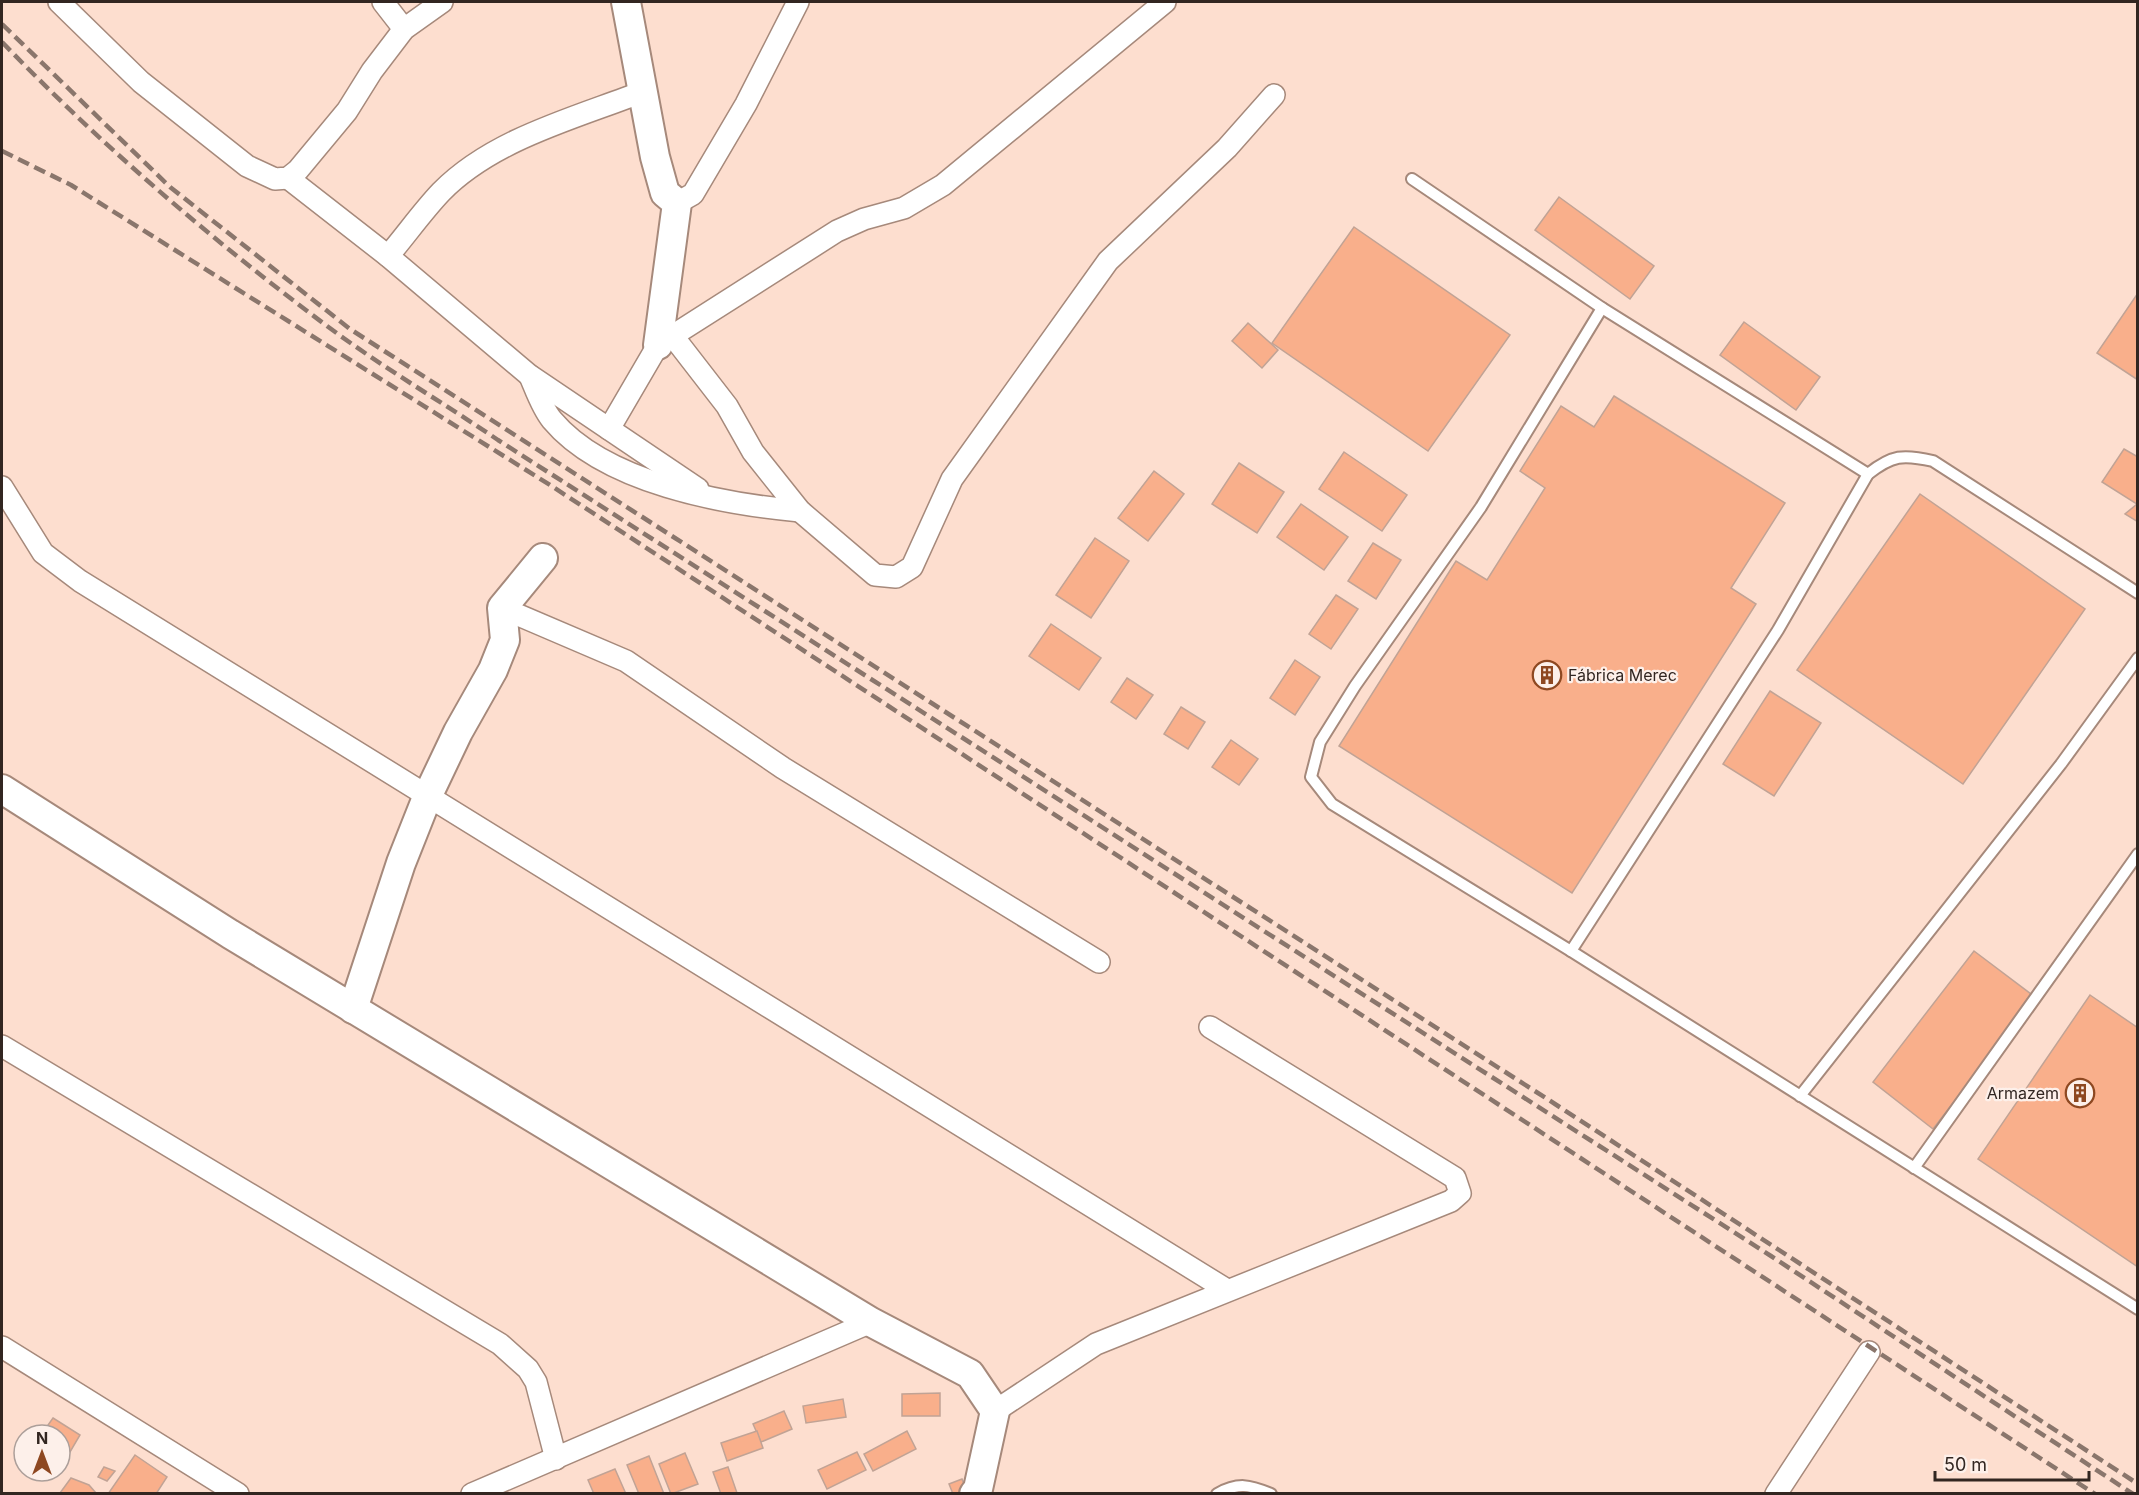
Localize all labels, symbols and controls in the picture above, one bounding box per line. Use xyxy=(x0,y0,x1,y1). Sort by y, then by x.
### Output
building icon: Fábrica Merec xyxy=(1531,659,1563,691)
place label: Fábrica Merec xyxy=(1568,665,1677,685)
building icon: Armazem xyxy=(2064,1077,2096,1109)
place label: Armazem xyxy=(1987,1083,2059,1103)
north arrow xyxy=(12,1423,72,1483)
text: N xyxy=(36,1428,48,1448)
scale bar xyxy=(1935,1444,2090,1482)
text: 50 m xyxy=(1944,1454,1987,1475)

